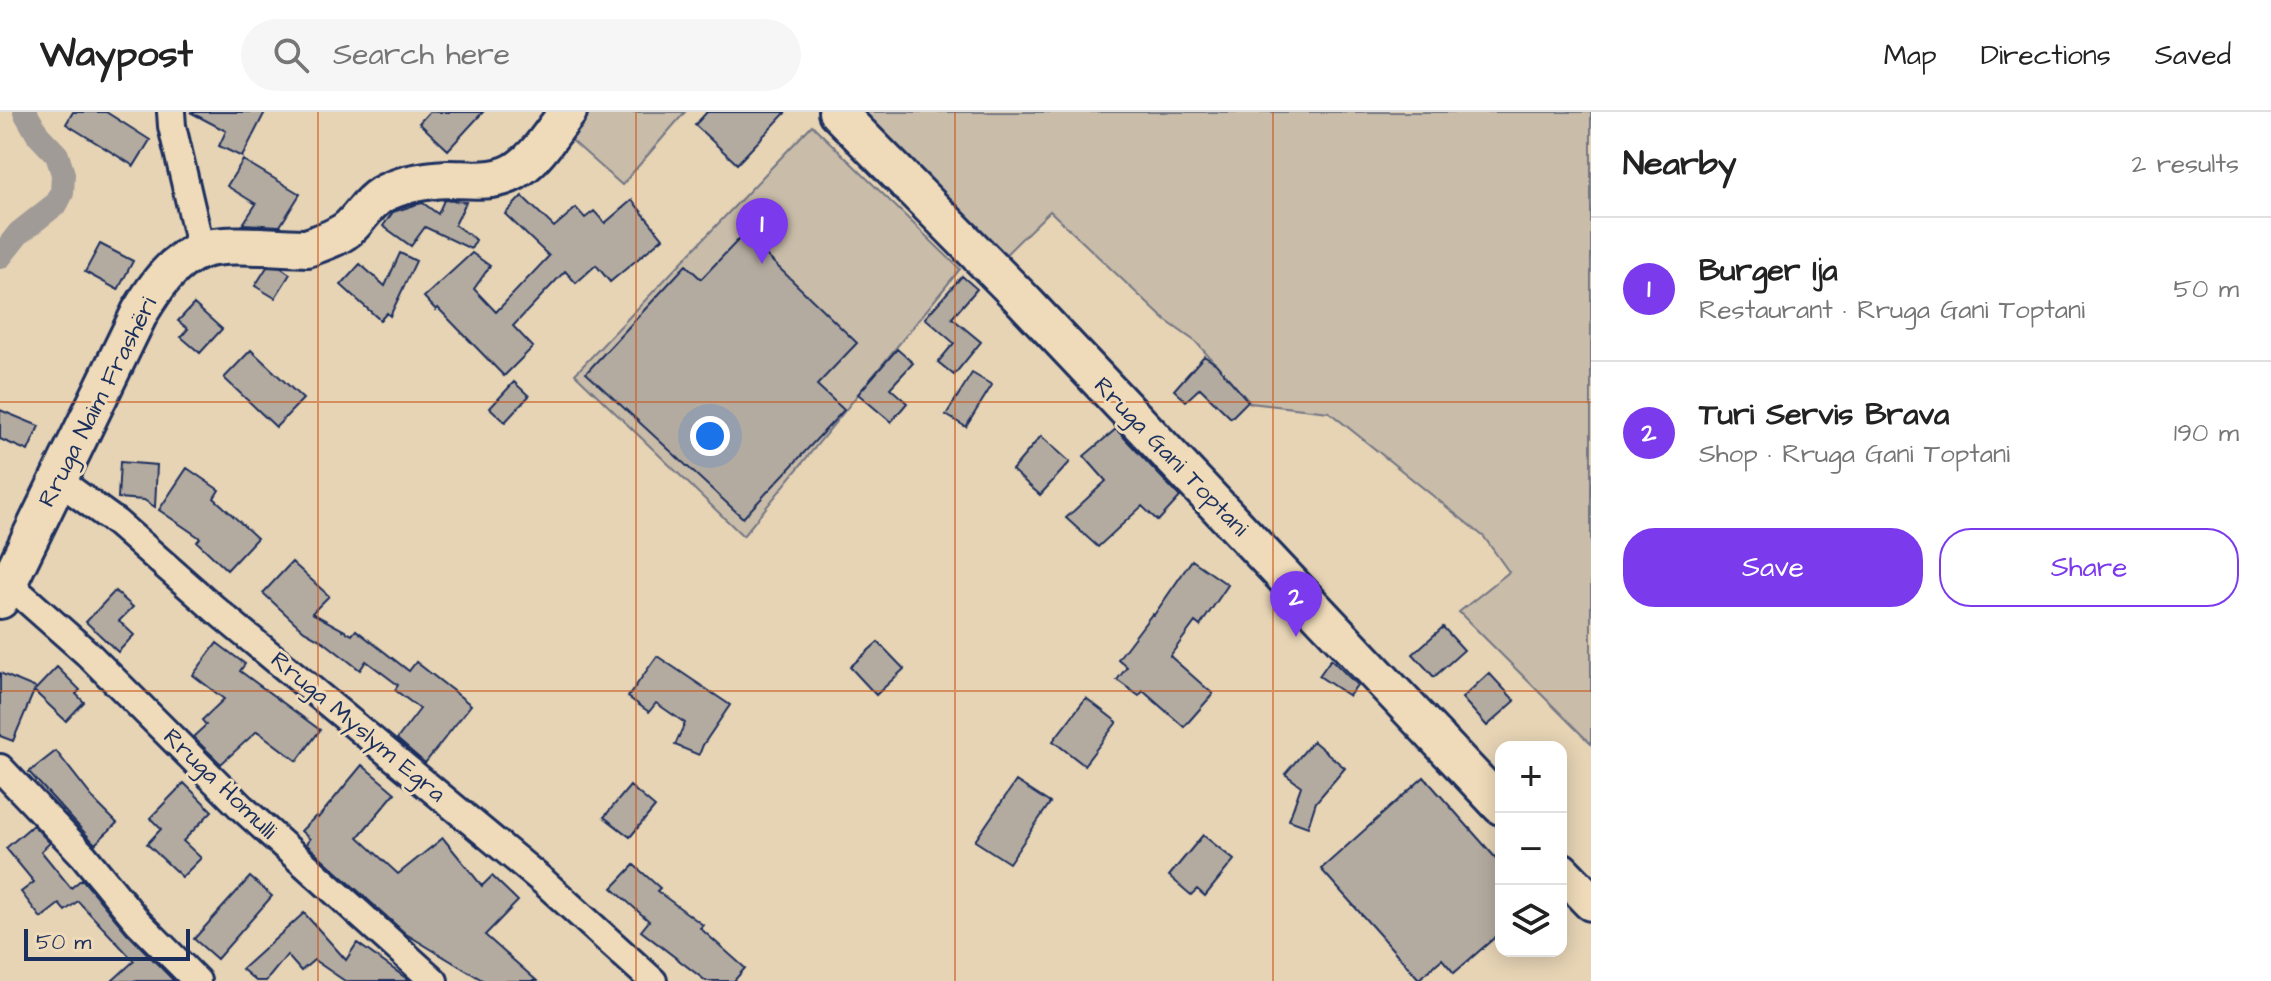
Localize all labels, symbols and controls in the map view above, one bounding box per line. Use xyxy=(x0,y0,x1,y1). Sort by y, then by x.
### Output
search box xyxy=(241,19,801,91)
text: Waypost xyxy=(40,29,193,81)
icon: search xyxy=(269,33,313,77)
text: Search here xyxy=(333,34,510,76)
text: Map xyxy=(1884,36,1937,75)
text: Directions xyxy=(1981,36,2111,75)
text: Saved xyxy=(2155,36,2231,75)
text: Nearby xyxy=(1623,140,1737,188)
text: 2 results xyxy=(2131,146,2239,182)
pin: 1 xyxy=(736,198,788,264)
text: Burger Ija xyxy=(1699,250,1838,292)
text: 1 xyxy=(1647,271,1651,307)
text: 50 m xyxy=(2174,271,2239,307)
street label: Rruga Naim Frashëri xyxy=(30,291,167,513)
text: Restaurant · Rruga Gani Toptani xyxy=(1699,292,2085,328)
street label: Rruga Gani Toptani xyxy=(1085,370,1256,545)
text: Turi Servis Brava xyxy=(1699,394,1949,436)
text: 2 xyxy=(1642,415,1656,451)
text: 190 m xyxy=(2174,415,2239,451)
your location xyxy=(690,416,730,456)
text: Shop · Rruga Gani Toptani xyxy=(1699,436,2010,472)
button: Save xyxy=(1623,528,1923,607)
button: Share xyxy=(1939,528,2239,607)
pin: 2 xyxy=(1270,571,1322,637)
street label: Rruga Myslym Egra xyxy=(263,644,453,811)
street label: Rruga Homulli xyxy=(155,721,285,848)
map controls xyxy=(1495,741,1567,957)
button: + xyxy=(1495,741,1567,813)
button: − xyxy=(1495,813,1567,885)
button: layers xyxy=(1495,885,1567,957)
scale bar xyxy=(24,925,190,961)
text: 50 m xyxy=(36,927,91,958)

